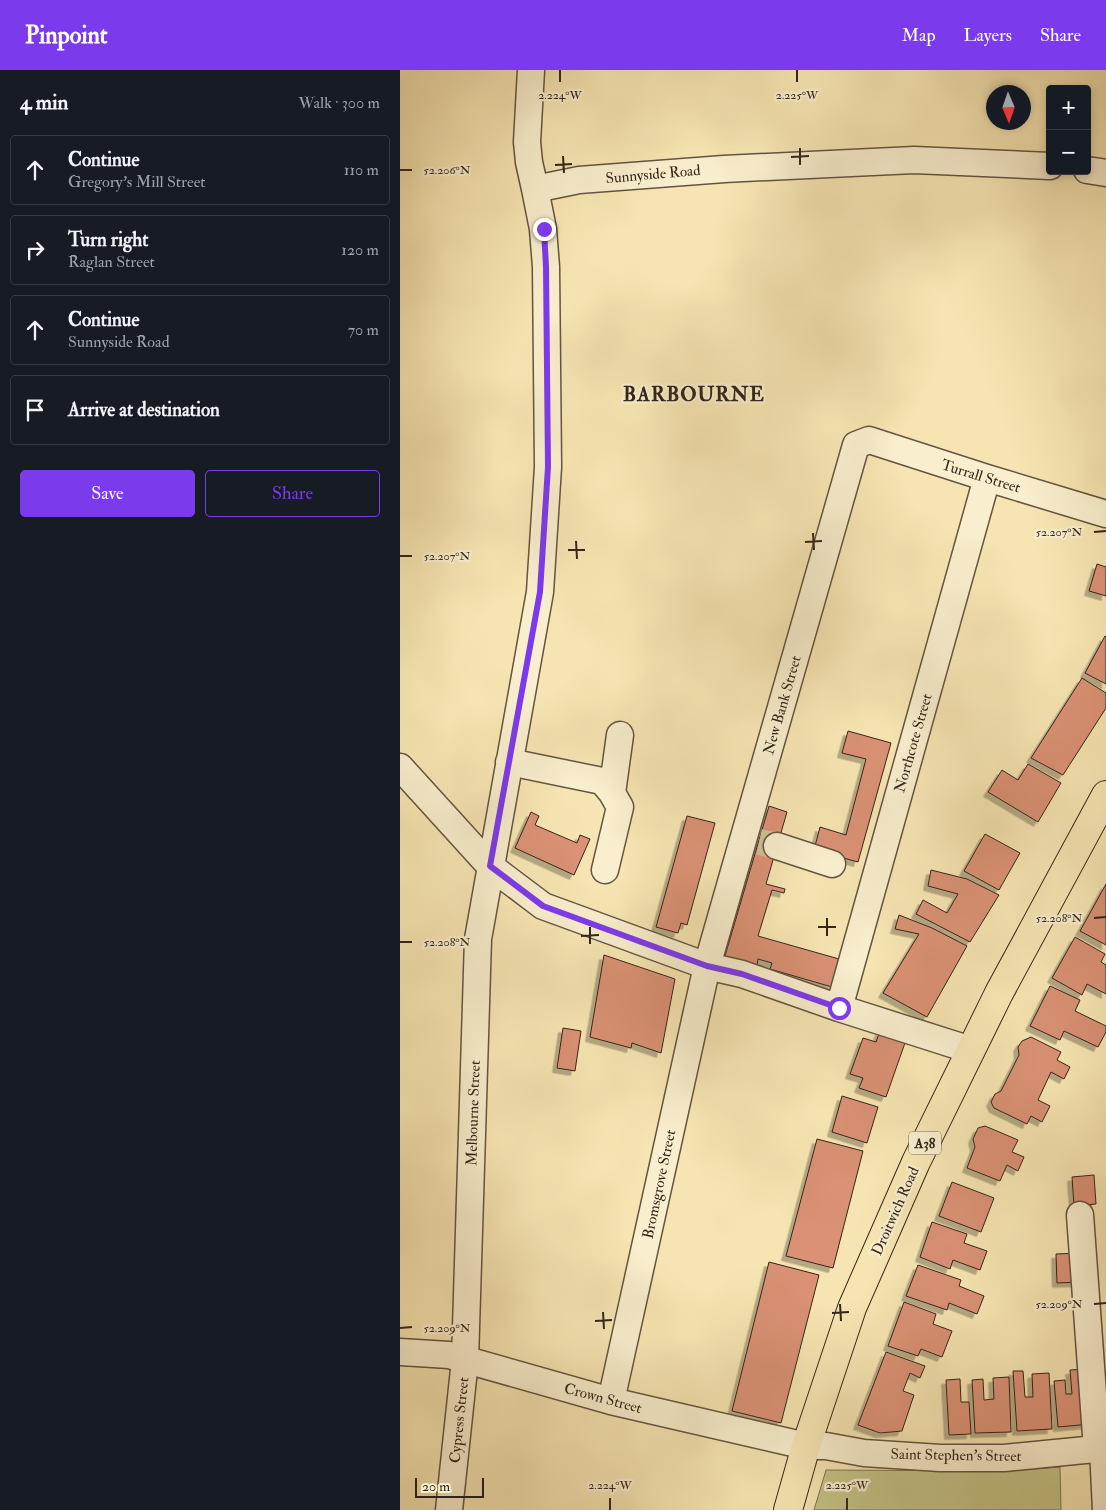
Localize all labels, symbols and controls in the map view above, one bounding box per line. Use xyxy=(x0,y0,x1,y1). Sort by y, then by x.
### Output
text: Pinpoint xyxy=(25,20,108,51)
text: Map xyxy=(902,24,936,47)
text: Layers xyxy=(964,24,1012,47)
text: Share xyxy=(1040,24,1081,47)
north arrow xyxy=(986,85,1031,130)
map controls xyxy=(1046,85,1091,175)
button: + xyxy=(1046,85,1091,130)
text: 2.224°W xyxy=(538,88,583,103)
text: 2.225°W xyxy=(776,88,819,103)
text: 4 min xyxy=(20,89,68,116)
text: Walk · 300 m xyxy=(299,93,380,113)
button: − xyxy=(1046,130,1091,175)
text: Continue xyxy=(68,148,139,172)
icon: ahead xyxy=(21,156,49,184)
text: 110 m xyxy=(344,160,379,180)
street label: Sunnyside Road xyxy=(605,161,702,188)
text: 52.206°N xyxy=(424,163,471,178)
text: Gregory's Mill Street xyxy=(68,172,206,192)
route end xyxy=(533,218,556,241)
text: Turn right xyxy=(68,228,148,252)
icon: right xyxy=(21,236,49,264)
text: 120 m xyxy=(341,240,379,260)
text: Raglan Street xyxy=(68,252,155,272)
text: Continue xyxy=(68,308,139,332)
icon: ahead xyxy=(21,316,49,344)
text: 70 m xyxy=(348,320,379,340)
text: Sunnyside Road xyxy=(68,332,170,352)
district label: BARBOURNE xyxy=(623,382,765,407)
icon: arrive xyxy=(21,396,49,424)
text: Arrive at destination xyxy=(68,398,220,422)
street label: Turrall Street xyxy=(939,455,1023,498)
button: Save xyxy=(20,470,195,517)
button: Share xyxy=(205,470,380,517)
text: 52.207°N xyxy=(1036,525,1082,540)
text: 52.207°N xyxy=(424,549,470,564)
street label: New Bank Street xyxy=(759,653,806,757)
street label: Northcote Street xyxy=(890,691,937,795)
text: 52.208°N xyxy=(1036,911,1082,926)
text: 52.208°N xyxy=(424,935,470,950)
route start xyxy=(828,997,851,1020)
street label: Melbourne Street xyxy=(462,1060,485,1166)
street label: Bromsgrove Street xyxy=(639,1128,680,1240)
road number: A38 xyxy=(909,1132,941,1154)
street label: Droitwich Road xyxy=(867,1163,924,1259)
text: 52.209°N xyxy=(1036,1297,1083,1312)
text: 52.209°N xyxy=(424,1321,471,1336)
street label: Cypress Street xyxy=(446,1376,474,1464)
street label: Crown Street xyxy=(562,1379,644,1418)
street label: Saint Stephen's Street xyxy=(890,1445,1022,1467)
scale bar xyxy=(415,1475,484,1498)
text: 20 m xyxy=(422,1478,450,1495)
text: 2.224°W xyxy=(588,1478,633,1493)
text: 2.225°W xyxy=(826,1478,869,1493)

